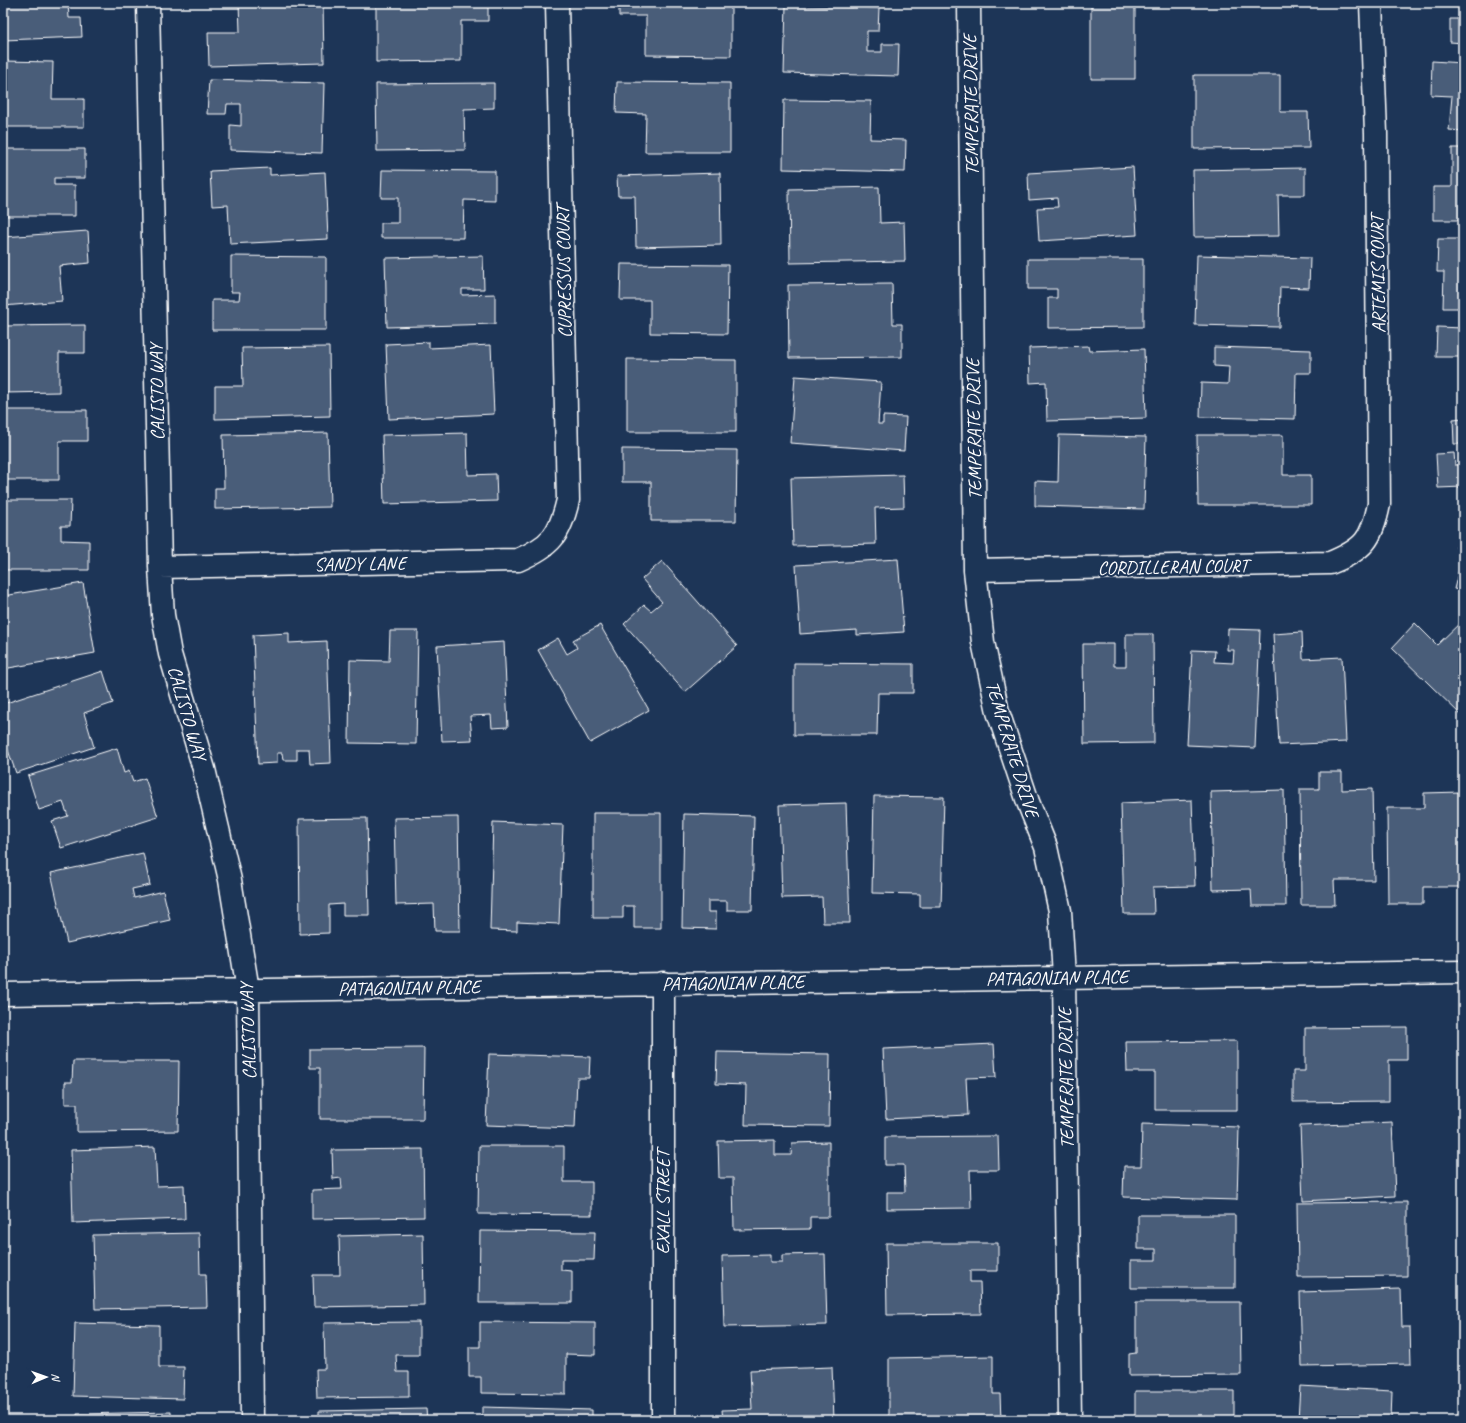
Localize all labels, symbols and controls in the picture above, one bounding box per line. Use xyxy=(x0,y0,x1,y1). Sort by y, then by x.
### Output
street label: TEMPERATE DRIVE xyxy=(958,32,984,176)
street label: CUPRESSUS COURT xyxy=(551,200,577,338)
street label: ARTEMIS COURT xyxy=(1365,210,1391,333)
street label: CALISTO WAY xyxy=(144,341,170,441)
street label: TEMPERATE DRIVE xyxy=(961,356,987,500)
street label: SANDY LANE xyxy=(314,551,409,577)
street label: CORDILLERAN COURT xyxy=(1097,554,1253,580)
street label: CALISTO WAY xyxy=(162,663,213,765)
street label: TEMPERATE DRIVE xyxy=(980,678,1045,823)
street label: PATAGONIAN PLACE xyxy=(986,965,1131,991)
street label: PATAGONIAN PLACE xyxy=(662,970,807,996)
street label: PATAGONIAN PLACE xyxy=(338,975,483,1001)
street label: CALISTO WAY xyxy=(234,980,262,1080)
street label: TEMPERATE DRIVE xyxy=(1053,1005,1079,1149)
street label: EXALL STREET xyxy=(651,1145,675,1254)
north arrow xyxy=(26,1357,66,1397)
text: N xyxy=(49,1373,63,1382)

